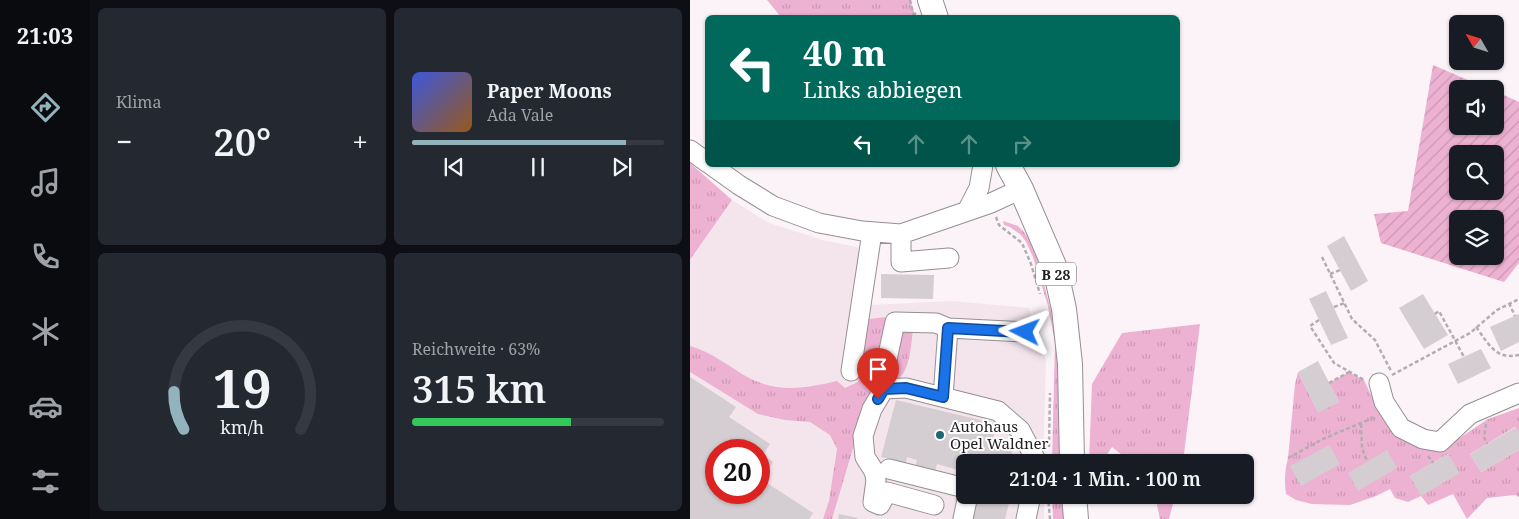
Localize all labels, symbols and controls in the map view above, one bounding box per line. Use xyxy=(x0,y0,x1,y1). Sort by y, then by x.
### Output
north arrow xyxy=(1449,15,1504,70)
map controls xyxy=(1449,15,1504,265)
text: 21:03 xyxy=(17,20,73,50)
text: 40 m xyxy=(803,29,886,76)
icon: left xyxy=(720,35,785,100)
text: Links abbiegen xyxy=(803,74,962,104)
text: Paper Moons xyxy=(487,78,612,104)
button: sound xyxy=(1449,80,1504,135)
icon: directions xyxy=(28,90,63,125)
text: Klima xyxy=(116,91,161,113)
text: Ada Vale xyxy=(487,104,553,126)
text: 20° xyxy=(213,115,271,167)
text: − xyxy=(116,122,132,160)
text: + xyxy=(352,122,368,160)
icon: left xyxy=(849,130,877,158)
icon: ahead xyxy=(902,130,930,158)
icon: ahead xyxy=(955,130,983,158)
icon: right xyxy=(1008,130,1036,158)
button: search xyxy=(1449,145,1504,200)
icon: previous xyxy=(440,153,468,181)
icon: pause xyxy=(524,153,552,181)
icon: next xyxy=(608,153,636,181)
icon: music xyxy=(28,165,63,200)
button: layers xyxy=(1449,210,1504,265)
icon: phone xyxy=(28,239,63,274)
road number: B 28 xyxy=(1036,262,1076,286)
position arrow xyxy=(998,305,1050,357)
icon: climate xyxy=(28,314,63,349)
text: Reichweite · 63% xyxy=(412,338,540,360)
pin xyxy=(857,348,899,399)
text: 19 xyxy=(213,352,271,423)
icon: arrive xyxy=(864,355,892,383)
text: 315 km xyxy=(412,362,546,414)
icon: car xyxy=(28,389,63,424)
text: km/h xyxy=(220,415,264,439)
place label: Autohaus Opel Waldner xyxy=(950,416,1049,453)
marker: Autohaus Opel Waldner xyxy=(934,429,946,441)
speed limit sign: 20 xyxy=(705,439,770,504)
icon: filters xyxy=(28,464,63,499)
text: 21:04 · 1 Min. · 100 m xyxy=(1009,466,1201,492)

